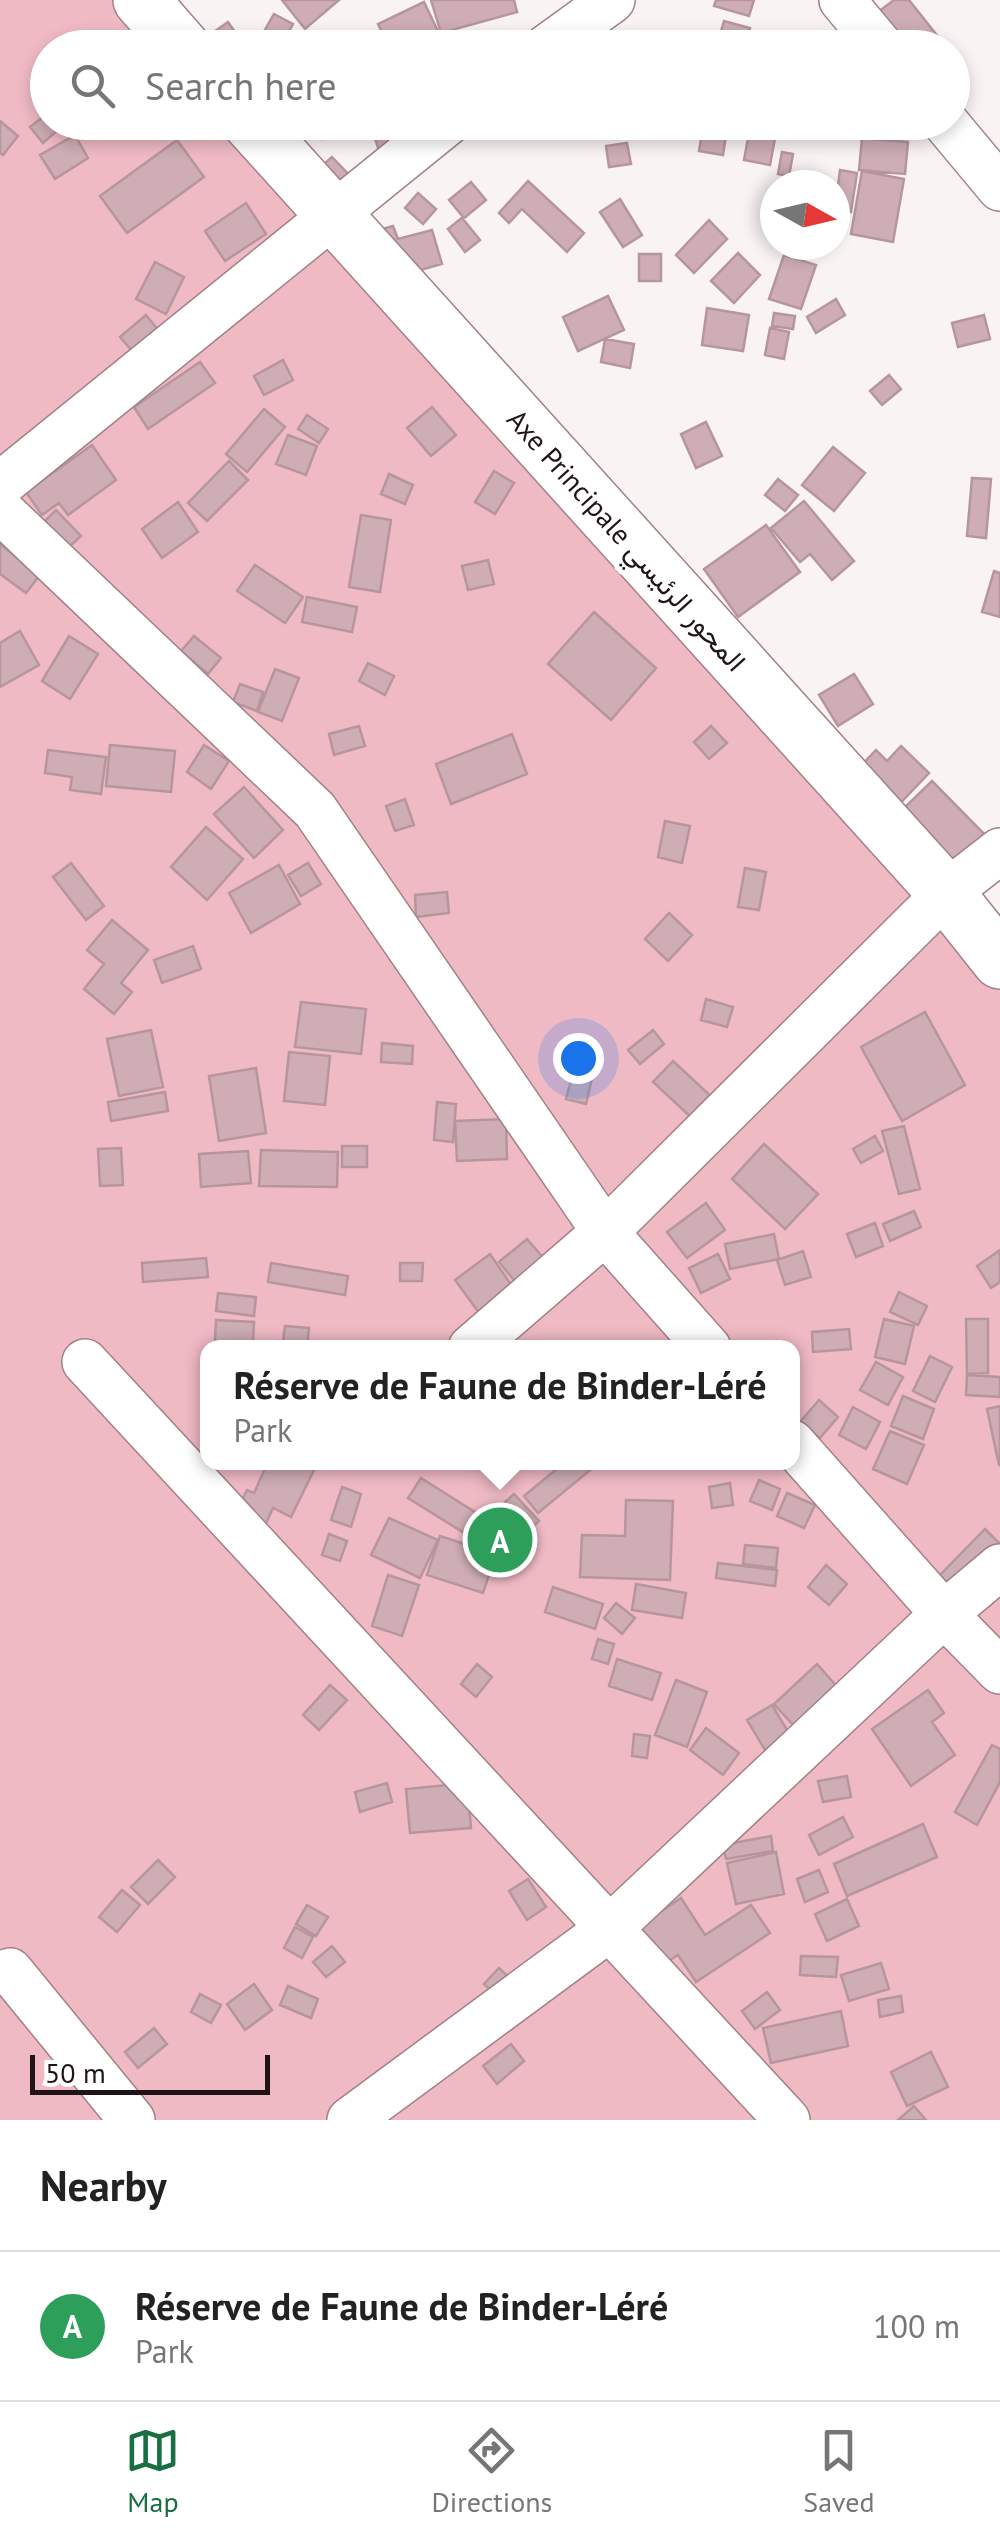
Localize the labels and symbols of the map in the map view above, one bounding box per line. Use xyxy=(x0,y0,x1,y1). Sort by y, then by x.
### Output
north arrow xyxy=(760,170,850,260)
street label: Axe Principale المحور الرئيسي xyxy=(496,401,755,682)
your location xyxy=(553,1033,604,1084)
pin: A xyxy=(468,1502,532,1578)
scale bar xyxy=(30,2050,270,2094)

